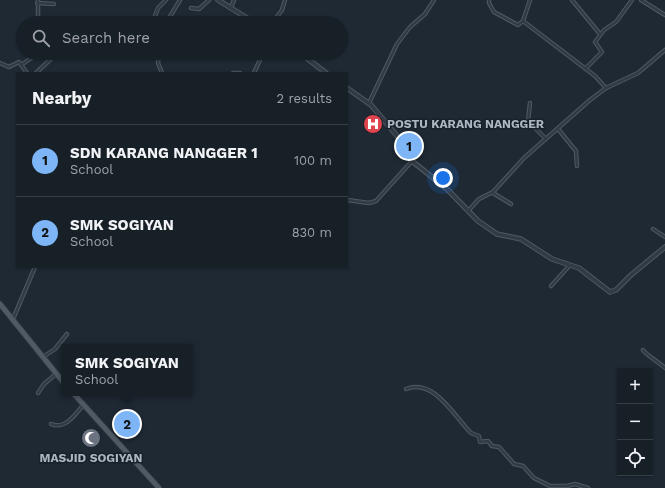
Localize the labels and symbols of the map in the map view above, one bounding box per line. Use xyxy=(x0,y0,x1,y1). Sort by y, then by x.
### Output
hospital icon: POSTU KARANG NANGGER xyxy=(362,113,384,135)
place label: POSTU KARANG NANGGER xyxy=(387,117,545,131)
pin: 1 xyxy=(396,131,422,161)
your location xyxy=(433,168,453,188)
pin: 2 xyxy=(114,409,140,439)
mosque icon: MASJID SOGIYAN xyxy=(80,427,102,449)
place label: MASJID SOGIYAN xyxy=(40,451,142,465)

